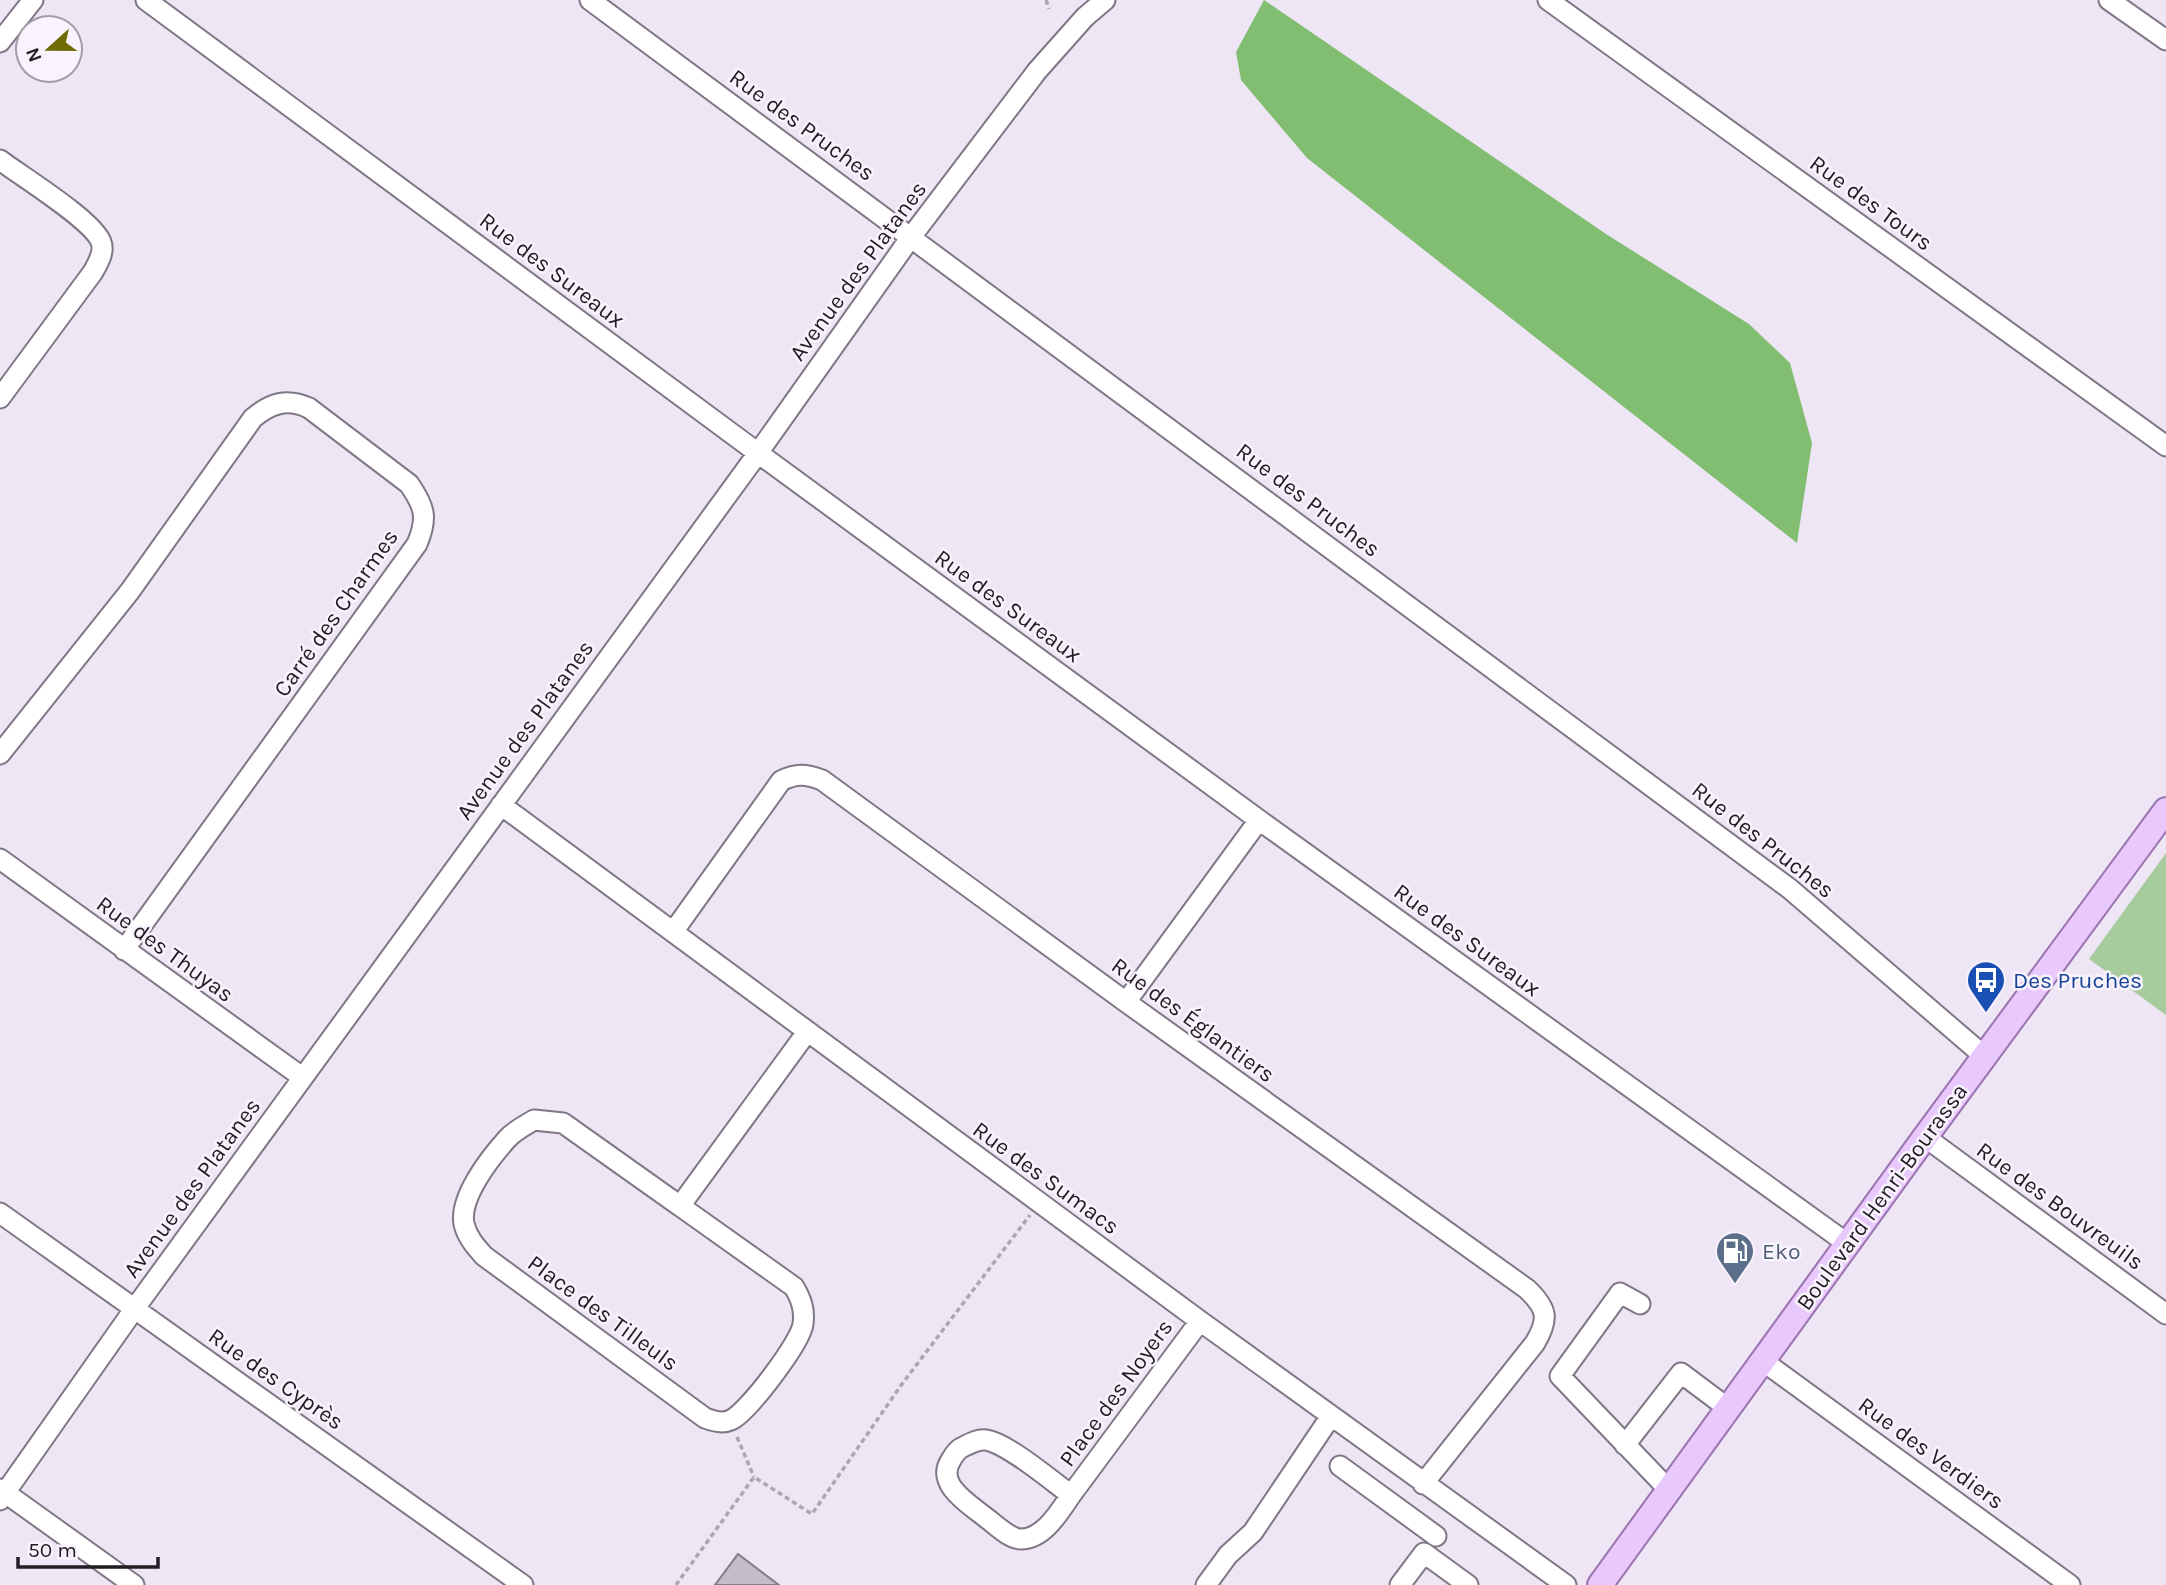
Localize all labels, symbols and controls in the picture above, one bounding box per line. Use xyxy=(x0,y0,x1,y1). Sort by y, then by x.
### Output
north arrow xyxy=(14,14,84,84)
text: N xyxy=(21,44,47,65)
street label: Rue des Pruches xyxy=(724,63,880,187)
street label: Rue des Tours xyxy=(1804,150,1938,256)
street label: Avenue des Platanes xyxy=(784,176,932,366)
street label: Rue des Sureaux xyxy=(474,207,630,333)
street label: Rue des Pruches xyxy=(1231,437,1385,563)
street label: Carré des Charmes xyxy=(268,524,404,702)
street label: Rue des Sureaux xyxy=(929,544,1087,668)
street label: Avenue des Platanes xyxy=(451,635,599,825)
street label: Rue des Pruches xyxy=(1687,776,1839,904)
street label: Rue des Sureaux xyxy=(1388,878,1546,1002)
street label: Rue des Thuyas xyxy=(91,890,239,1008)
street label: Rue des Églantiers xyxy=(1106,952,1280,1088)
bus stop icon: Des Pruches xyxy=(1965,959,2007,1014)
place label: Des Pruches xyxy=(2013,967,2142,994)
street label: Boulevard Henri-Bourassa xyxy=(1791,1078,1973,1316)
street label: Avenue des Platanes xyxy=(118,1093,266,1283)
street label: Rue des Sumacs xyxy=(968,1116,1124,1240)
street label: Rue des Bouvreuils xyxy=(1971,1136,2149,1276)
fuel station icon: Eko xyxy=(1714,1230,1756,1285)
place label: Eko xyxy=(1762,1238,1800,1265)
street label: Place des Tilleuls xyxy=(522,1249,684,1377)
street label: Place des Noyers xyxy=(1054,1314,1178,1472)
street label: Rue des Cyprès xyxy=(203,1322,349,1436)
street label: Rue des Verdiers xyxy=(1853,1391,2009,1515)
scale bar xyxy=(18,1526,158,1570)
text: 50 m xyxy=(28,1538,77,1562)

